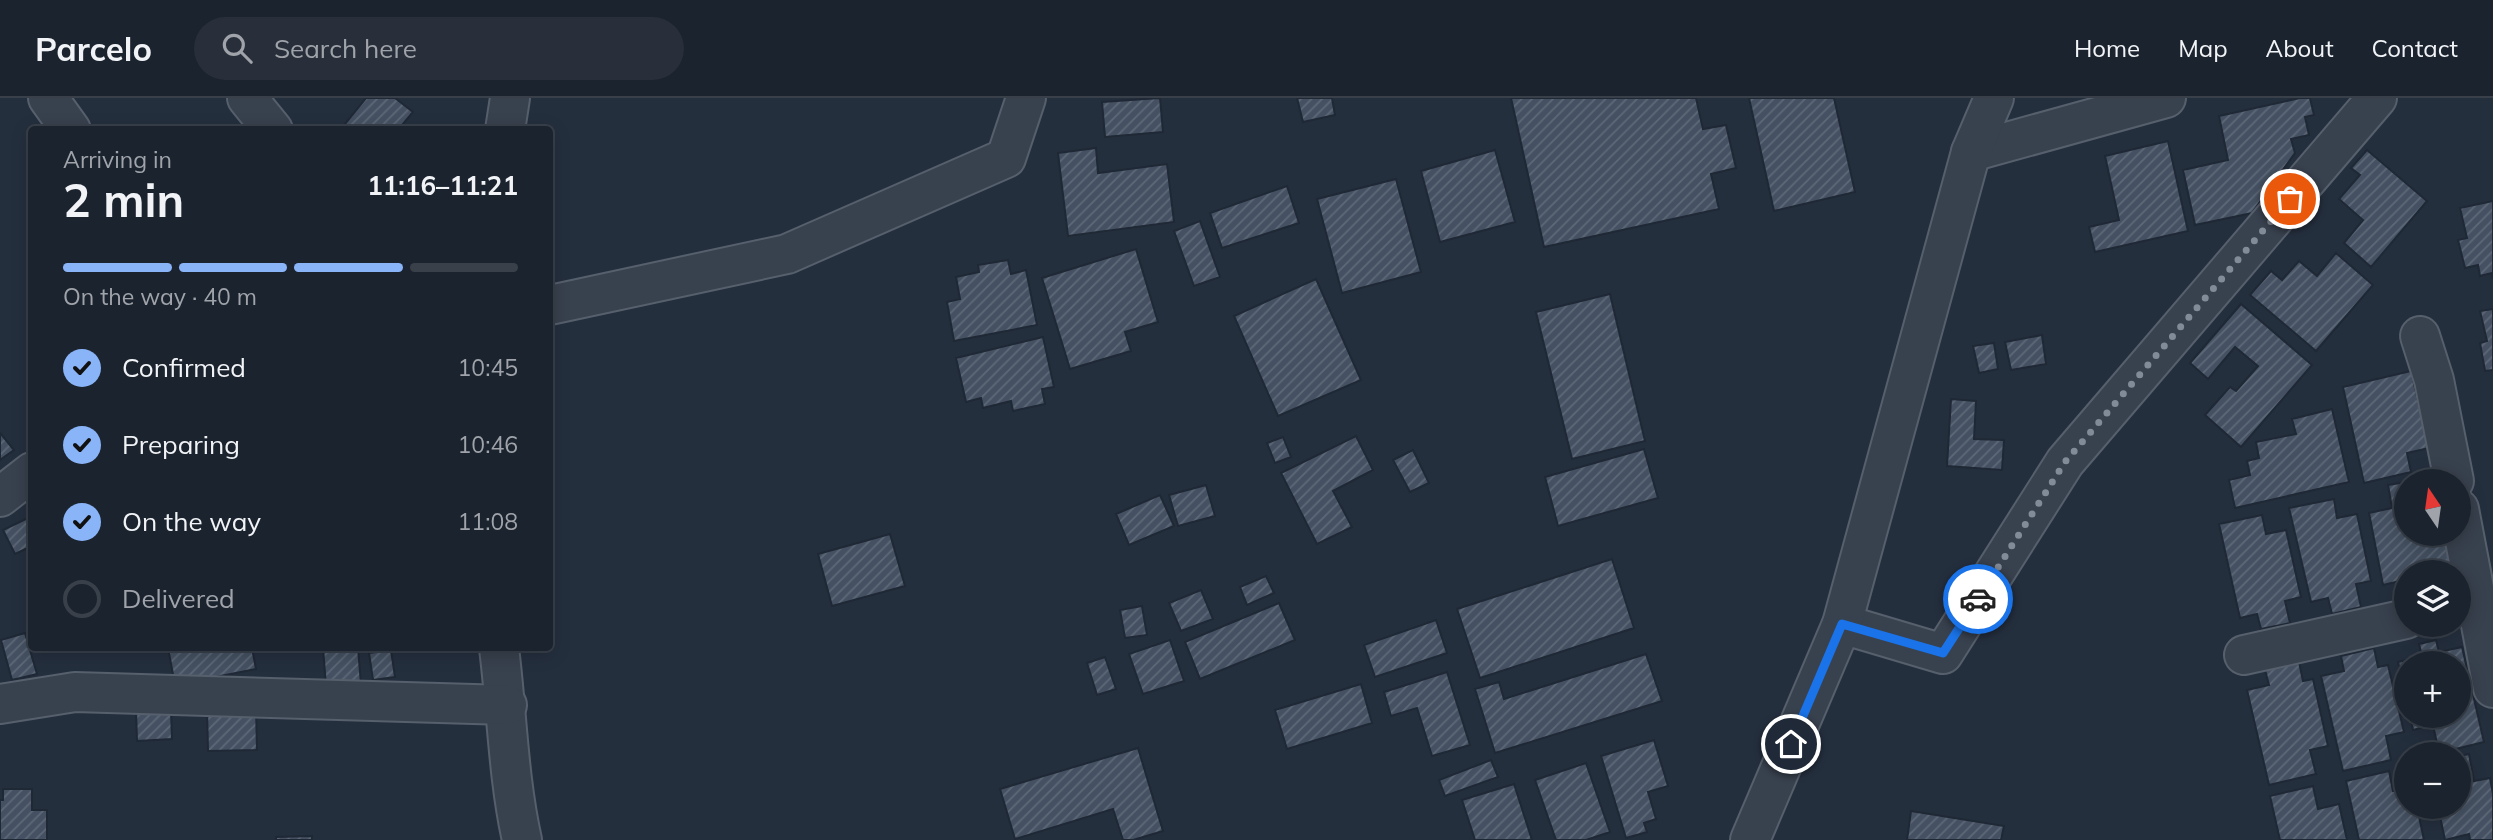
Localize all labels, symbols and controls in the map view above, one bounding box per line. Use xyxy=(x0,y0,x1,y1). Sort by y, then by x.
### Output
search box xyxy=(194,17,684,80)
text: Parcelo xyxy=(35,28,152,69)
icon: search xyxy=(218,29,256,67)
text: Search here xyxy=(274,32,417,65)
text: Home xyxy=(2074,33,2140,63)
text: Map xyxy=(2178,33,2228,63)
text: About xyxy=(2266,33,2334,63)
text: Contact xyxy=(2372,33,2458,63)
text: Arriving in xyxy=(63,145,172,174)
text: 11:16–11:21 xyxy=(367,169,518,202)
pin xyxy=(2260,169,2320,229)
text: 2 min xyxy=(63,171,184,229)
icon: bag xyxy=(2271,180,2309,218)
text: On the way · 40 m xyxy=(63,282,257,311)
icon: check xyxy=(63,349,101,387)
text: Confirmed xyxy=(122,351,246,384)
text: 10:45 xyxy=(458,353,518,382)
icon: check xyxy=(63,426,101,464)
text: Preparing xyxy=(122,428,240,461)
text: 10:46 xyxy=(458,430,518,459)
north arrow xyxy=(2394,469,2471,546)
map controls xyxy=(2394,469,2471,819)
icon: check xyxy=(63,503,101,541)
text: On the way xyxy=(122,505,261,538)
text: 11:08 xyxy=(458,507,518,536)
button: layers xyxy=(2394,560,2471,637)
courier xyxy=(1943,564,2013,634)
icon: car xyxy=(1959,580,1997,618)
text: Delivered xyxy=(122,582,235,615)
button: + xyxy=(2394,651,2471,728)
pin xyxy=(1761,714,1821,774)
icon: home xyxy=(1772,725,1810,763)
button: − xyxy=(2394,742,2471,819)

